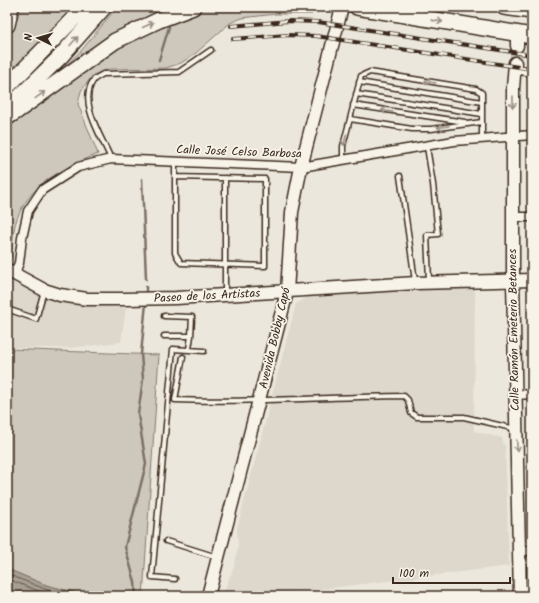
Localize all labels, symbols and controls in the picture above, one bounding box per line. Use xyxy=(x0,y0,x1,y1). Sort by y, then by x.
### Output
one-way arrow xyxy=(430,17,443,25)
north arrow xyxy=(18,18,58,58)
one-way arrow xyxy=(142,20,154,28)
text: N xyxy=(20,33,38,41)
one-way arrow xyxy=(69,37,78,47)
one-way arrow xyxy=(424,77,437,85)
one-way arrow xyxy=(34,91,45,99)
one-way arrow xyxy=(509,95,517,108)
one-way arrow xyxy=(381,107,394,115)
one-way arrow xyxy=(437,123,450,131)
one-way arrow xyxy=(340,133,348,146)
street label: Calle José Celso Barbosa xyxy=(176,140,303,164)
street label: Calle Ramón Emeterio Betances xyxy=(503,249,525,411)
street label: Paseo de los Artistas xyxy=(153,284,261,308)
street label: Avenida Bobby Capó xyxy=(254,285,296,391)
one-way arrow xyxy=(513,439,520,452)
scale bar xyxy=(393,559,510,585)
text: 100 m xyxy=(399,564,430,583)

